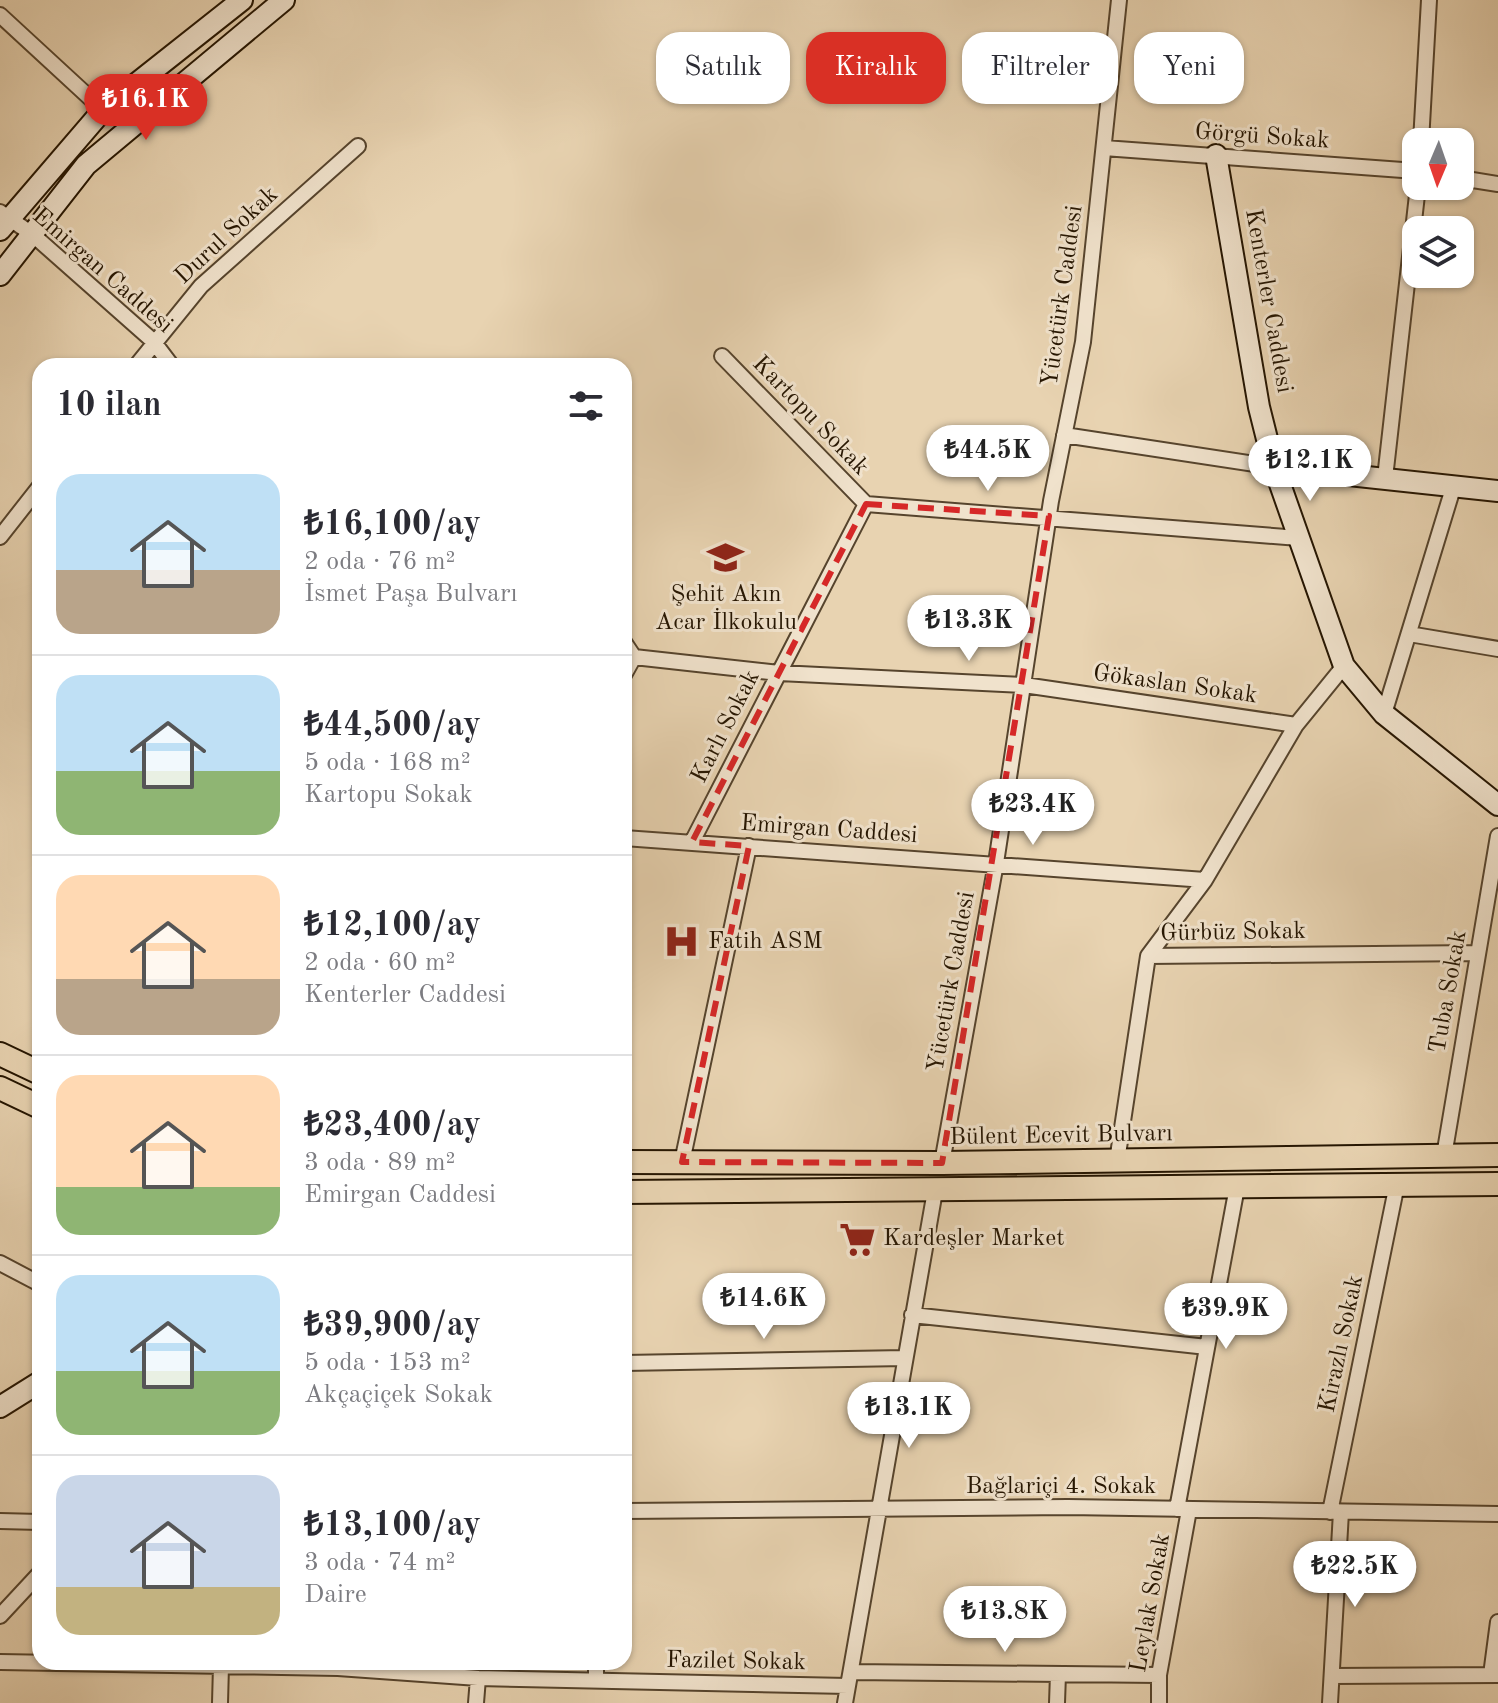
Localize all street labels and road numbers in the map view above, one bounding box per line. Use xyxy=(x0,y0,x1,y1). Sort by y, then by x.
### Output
street label: Görgü Sokak xyxy=(1194,120,1330,154)
street label: Durul Sokak xyxy=(171,183,283,289)
street label: Emirgan Caddesi xyxy=(27,204,177,338)
street label: Yücetürk Caddesi xyxy=(1038,204,1088,388)
street label: Kenterler Caddesi xyxy=(1240,207,1296,395)
street label: Kartopu Sokak xyxy=(747,352,873,480)
street label: Gökaslan Sokak xyxy=(1091,662,1259,708)
street label: Karlı Sokak xyxy=(687,667,765,787)
street label: Emirgan Caddesi xyxy=(740,812,918,848)
street label: Yücetürk Caddesi xyxy=(924,890,980,1074)
street label: Gürbüz Sokak xyxy=(1160,920,1306,946)
street label: Tuba Sokak xyxy=(1426,929,1472,1055)
street label: Bülent Ecevit Bulvarı xyxy=(949,1122,1173,1150)
street label: Kirazlı Sokak xyxy=(1316,1273,1368,1415)
street label: Bağlariçi 4. Sokak xyxy=(966,1475,1156,1499)
street label: Leylak Sokak xyxy=(1127,1531,1175,1675)
street label: Fazilet Sokak xyxy=(666,1649,806,1675)

